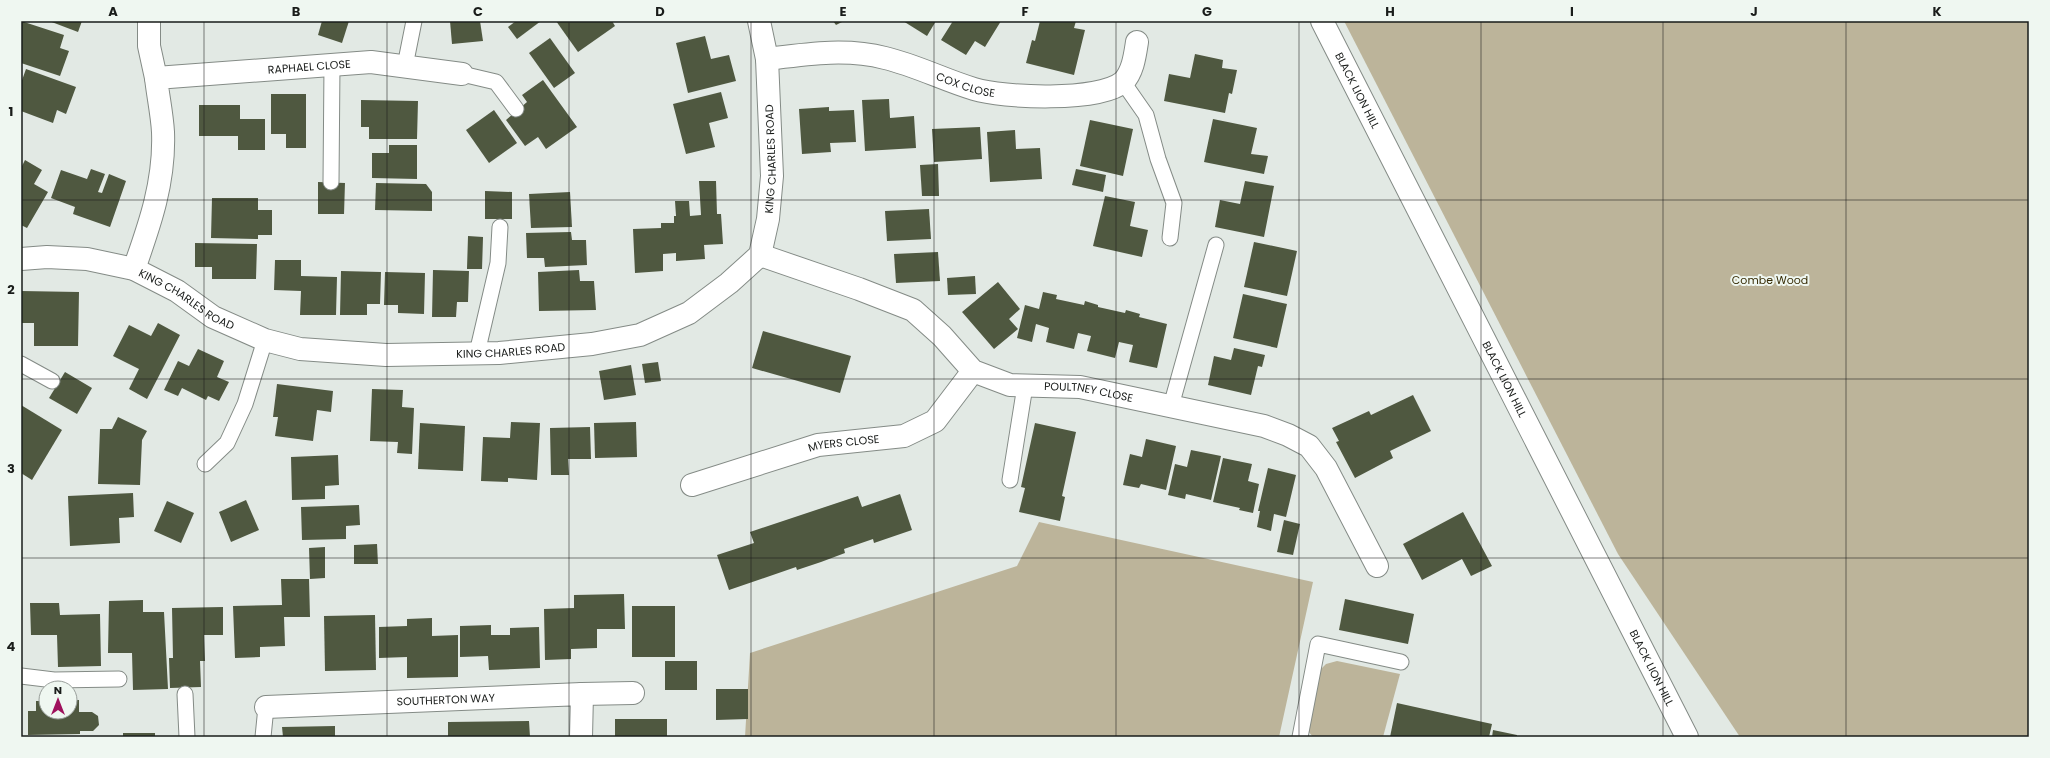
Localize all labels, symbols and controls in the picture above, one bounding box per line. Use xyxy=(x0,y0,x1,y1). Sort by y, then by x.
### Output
text: A xyxy=(108,2,118,21)
text: B xyxy=(292,2,301,21)
text: C xyxy=(473,2,483,21)
text: D xyxy=(655,2,665,21)
text: E xyxy=(839,2,847,21)
text: F xyxy=(1021,2,1029,21)
text: G xyxy=(1202,2,1212,21)
text: H xyxy=(1385,2,1395,21)
text: I xyxy=(1570,2,1574,21)
text: J xyxy=(1750,2,1758,21)
text: K xyxy=(1932,2,1942,21)
street label: BLACK LION HILL xyxy=(1331,50,1384,132)
street label: RAPHAEL CLOSE xyxy=(267,56,351,78)
street label: COX CLOSE xyxy=(934,68,996,101)
text: 1 xyxy=(9,102,13,121)
street label: KING CHARLES ROAD xyxy=(761,104,780,214)
street label: KING CHARLES ROAD xyxy=(136,265,237,334)
park label: Combe Wood xyxy=(1732,272,1808,288)
text: 2 xyxy=(7,280,15,299)
street label: BLACK LION HILL xyxy=(1478,338,1531,420)
street label: KING CHARLES ROAD xyxy=(456,339,566,362)
street label: POULTNEY CLOSE xyxy=(1044,378,1135,406)
street label: MYERS CLOSE xyxy=(806,431,880,456)
text: 3 xyxy=(7,459,15,478)
street label: BLACK LION HILL xyxy=(1626,627,1678,709)
text: 4 xyxy=(7,637,16,656)
north arrow xyxy=(38,680,78,720)
text: N xyxy=(54,682,62,698)
street label: SOUTHERTON WAY xyxy=(396,690,496,710)

